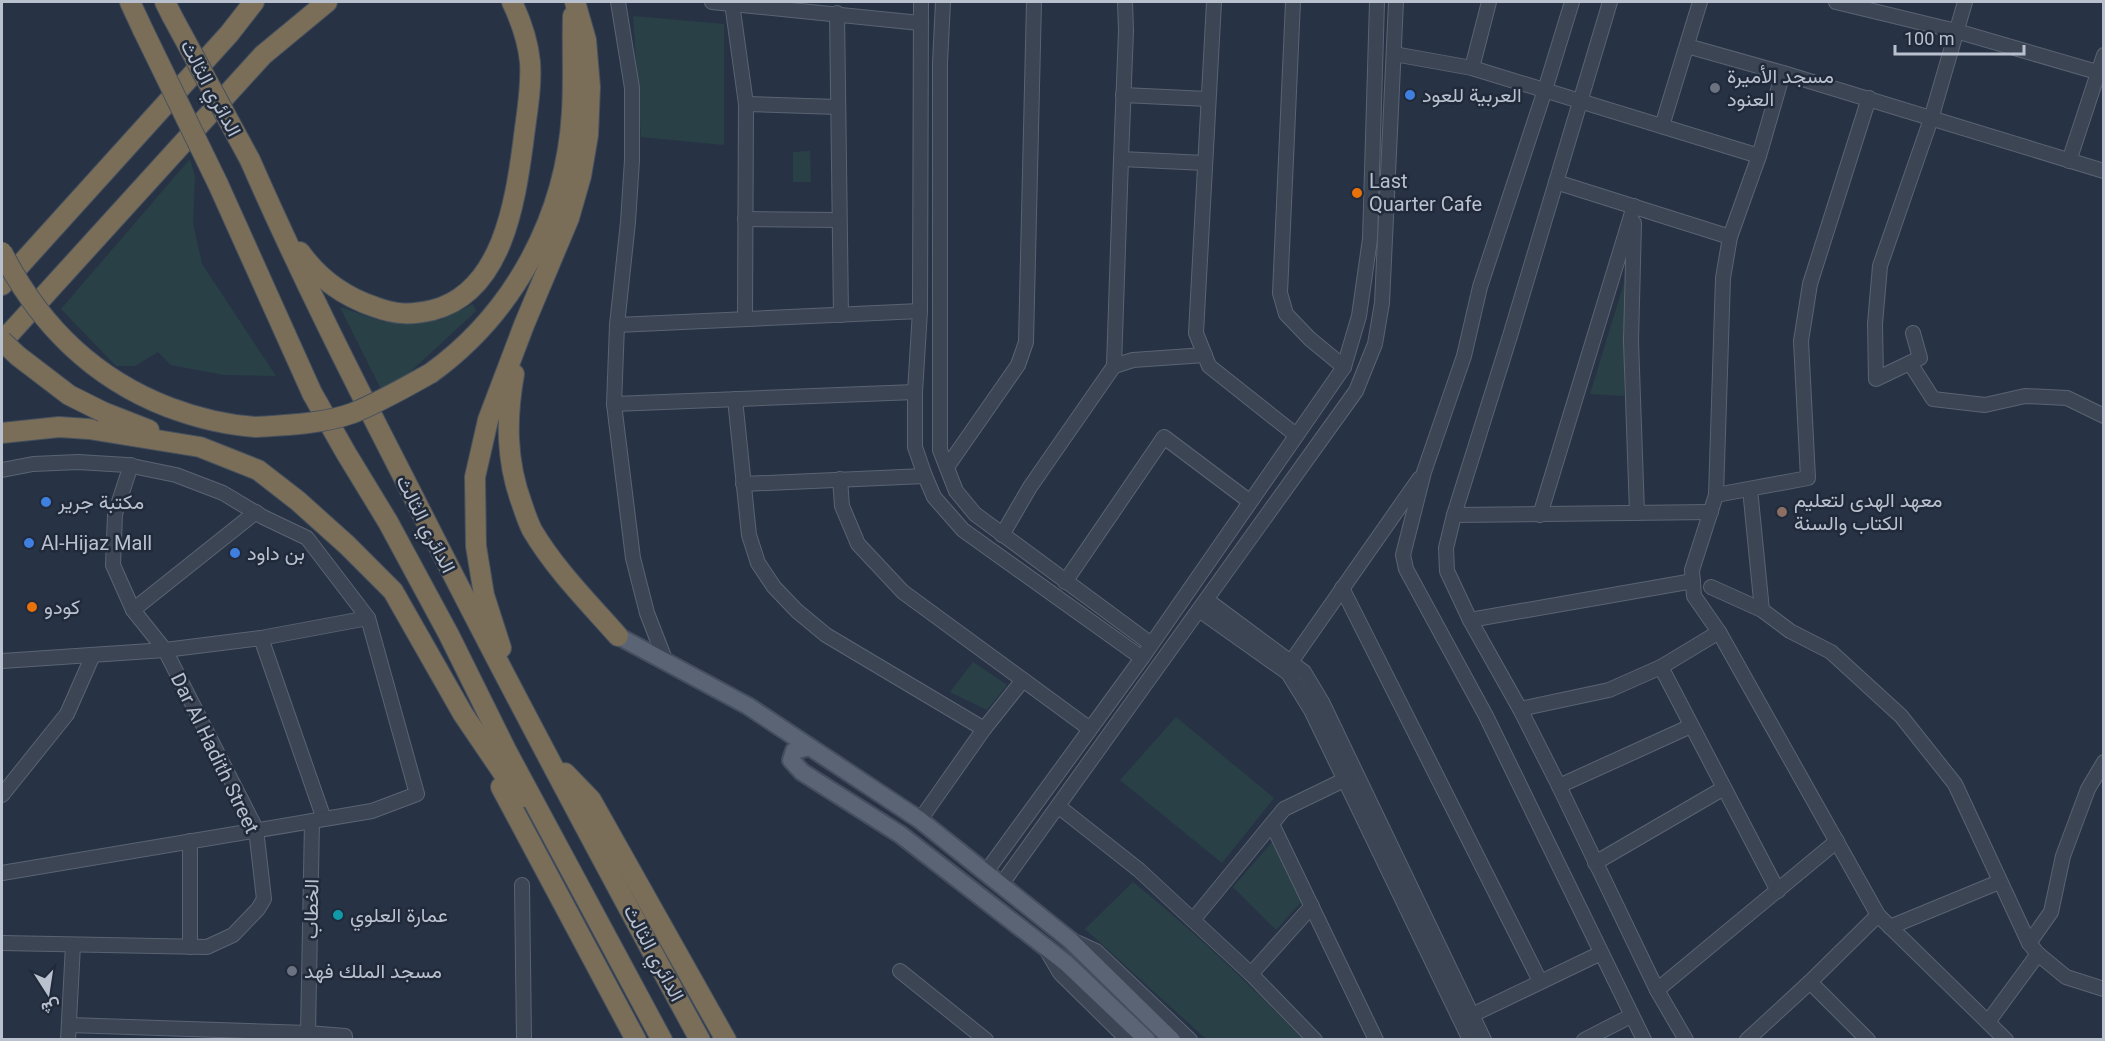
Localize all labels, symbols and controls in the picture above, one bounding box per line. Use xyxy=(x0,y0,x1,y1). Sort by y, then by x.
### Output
scale bar xyxy=(1895,18,2024,56)
text: 100 m xyxy=(1904,28,1955,49)
street label: الدائري الثالث xyxy=(171,35,247,143)
place label: مسجد الأميرة العنود xyxy=(1727,64,1834,112)
marker: مسجد الأميرة العنود xyxy=(1708,81,1722,95)
place label: العربية للعود xyxy=(1422,83,1522,108)
marker: العربية للعود xyxy=(1403,88,1417,102)
place label: Last Quarter Cafe xyxy=(1369,169,1482,216)
marker: Last Quarter Cafe xyxy=(1350,186,1364,200)
street label: الدائري الثالث xyxy=(387,471,461,579)
place label: معهد الهدى لتعليم الكتاب والسنة xyxy=(1794,488,1942,536)
place label: مكتبة جرير xyxy=(57,490,144,515)
marker: مكتبة جرير xyxy=(39,495,53,509)
marker: معهد الهدى لتعليم الكتاب والسنة xyxy=(1775,505,1789,519)
place label: Al-Hijaz Mall xyxy=(41,531,152,555)
marker: Al-Hijaz Mall xyxy=(22,536,36,550)
place label: بن داود xyxy=(247,541,305,566)
marker: بن داود xyxy=(228,546,242,560)
place label: كودو xyxy=(44,595,80,620)
marker: كودو xyxy=(25,600,39,614)
street label: Dar Al Hadith Street xyxy=(166,669,264,837)
street label: الخطاب xyxy=(298,879,324,939)
street label: الدائري الثالث xyxy=(614,900,690,1008)
place label: عمارة العلوي xyxy=(350,903,448,932)
marker: عمارة العلوي xyxy=(331,908,345,922)
place label: مسجد الملك فهد xyxy=(304,959,442,984)
north arrow xyxy=(18,963,78,1023)
marker: مسجد الملك فهد xyxy=(285,964,299,978)
text: ش xyxy=(40,996,62,1018)

